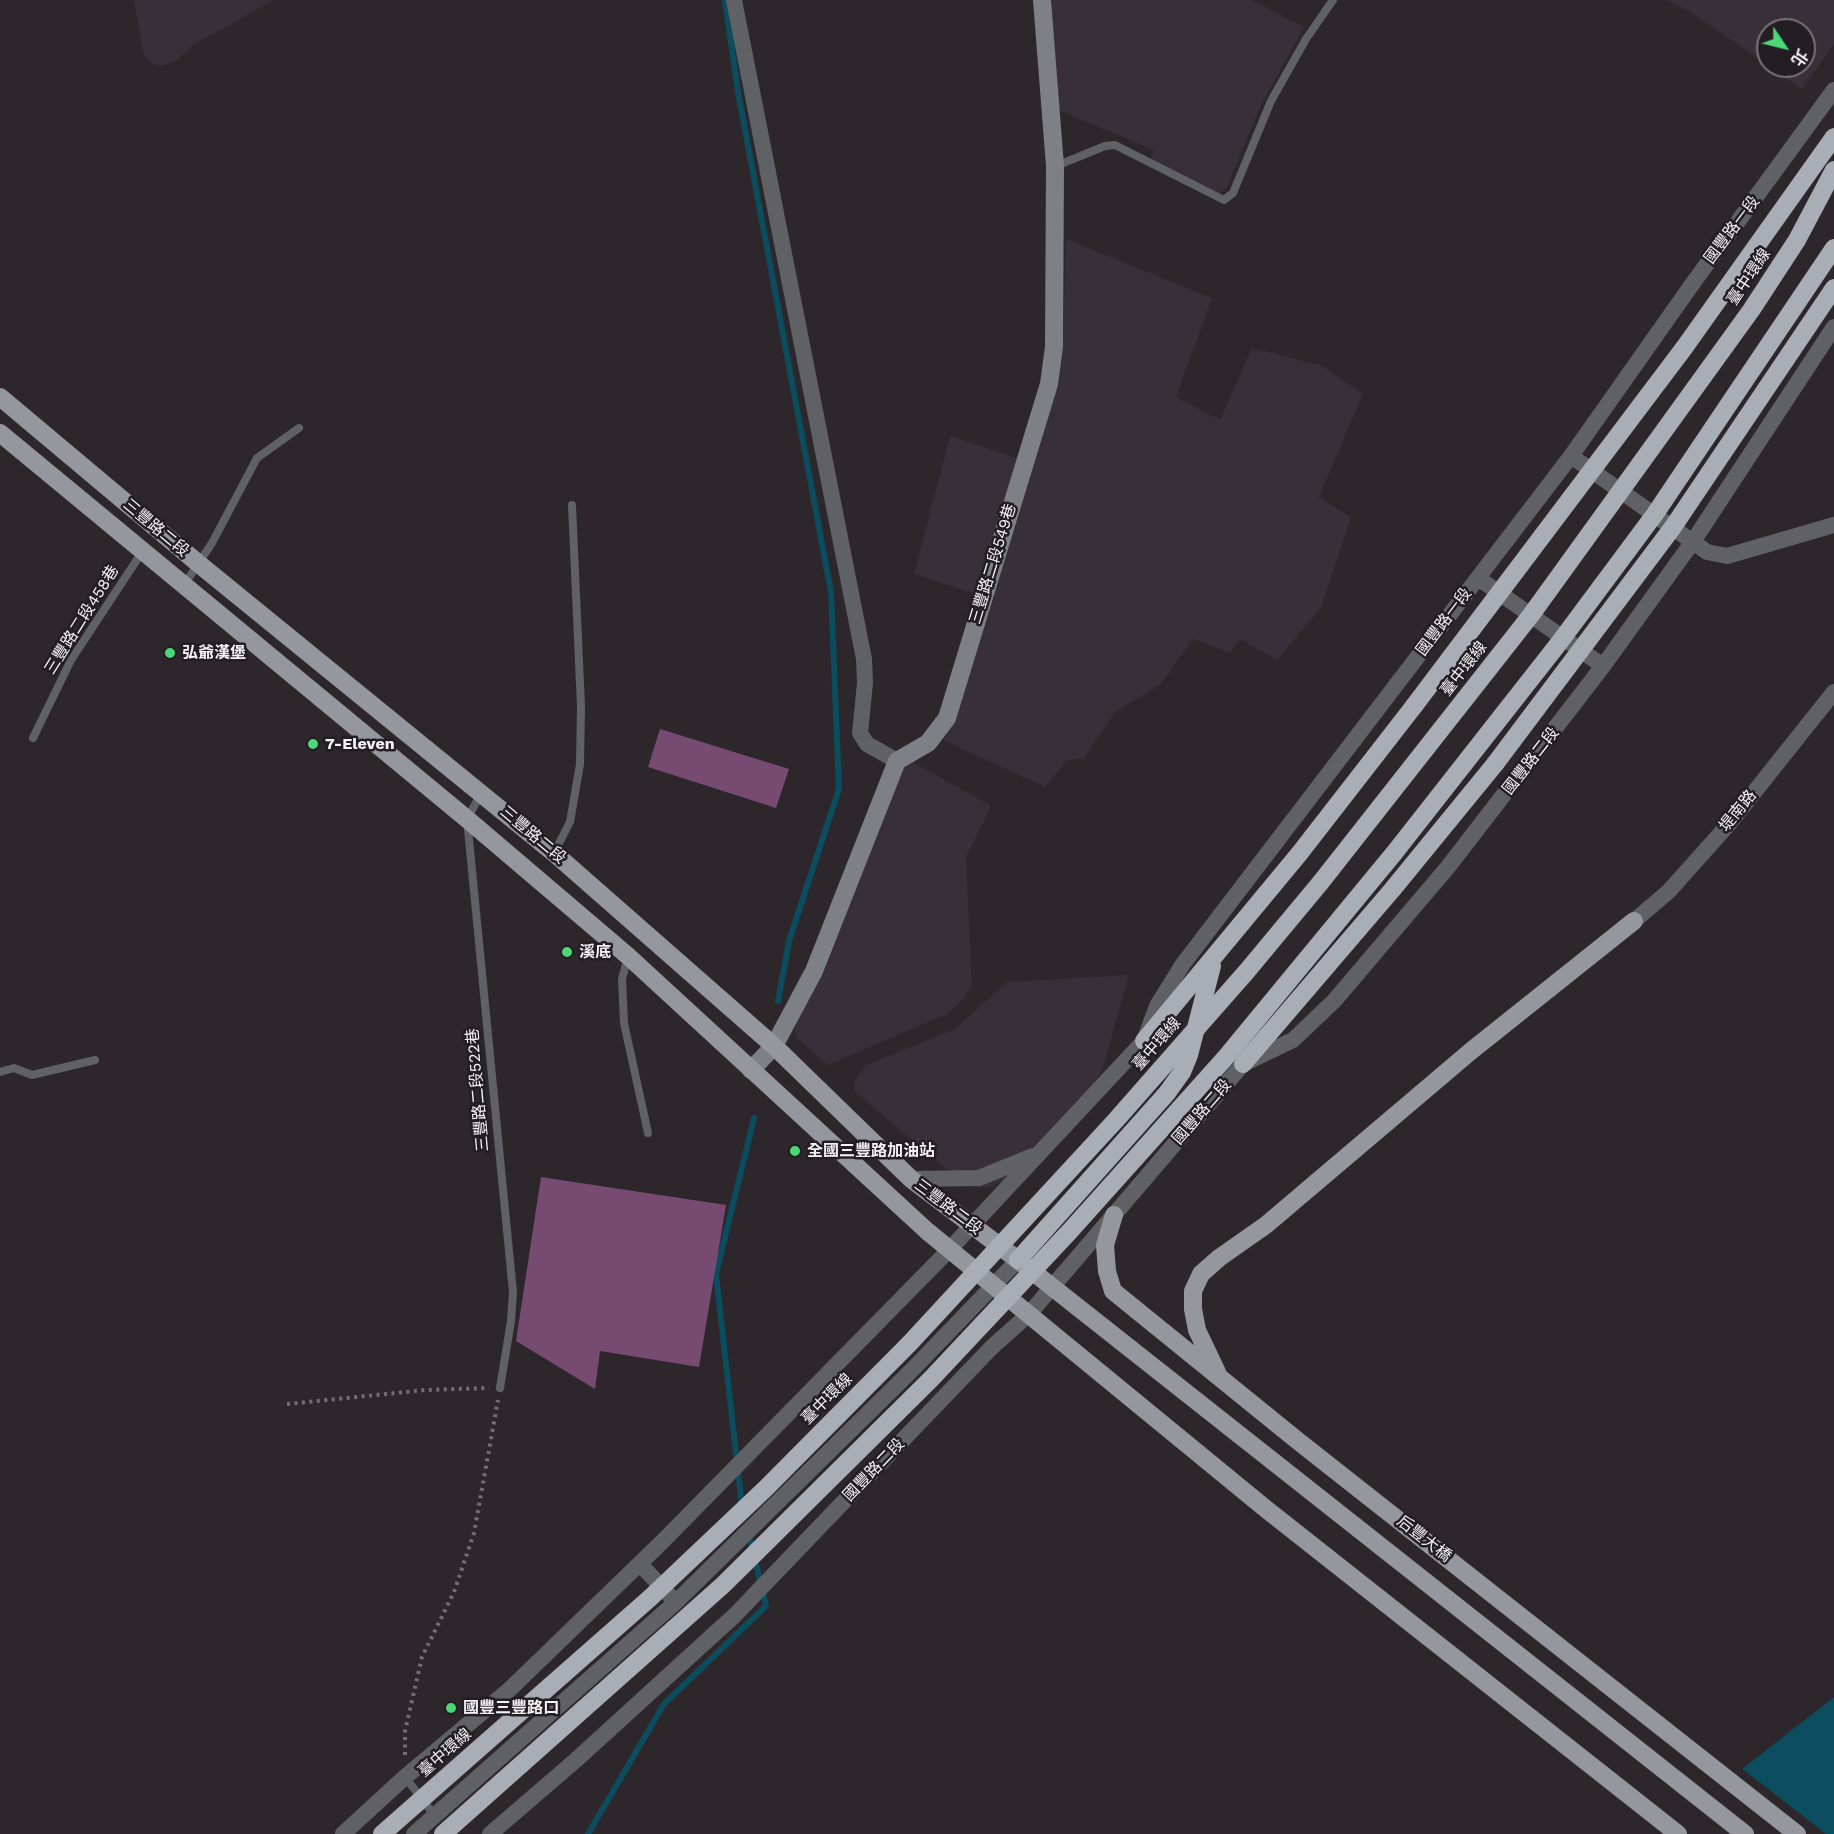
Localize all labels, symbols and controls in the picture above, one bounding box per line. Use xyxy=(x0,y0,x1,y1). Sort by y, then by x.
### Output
north arrow xyxy=(1756,18,1816,78)
text: 北 xyxy=(1787,45,1812,69)
street label: 國豐路一段 xyxy=(1700,192,1764,268)
street label: 臺中環線 xyxy=(1723,245,1775,309)
street label: 三豐路二段 xyxy=(119,495,193,561)
street label: 三豐路二段549巷 xyxy=(966,501,1020,627)
street label: 三豐路二段458巷 xyxy=(41,562,123,678)
street label: 國豐路一段 xyxy=(1412,584,1476,660)
street label: 臺中環線 xyxy=(1437,638,1491,700)
place label: 弘爺漢堡 xyxy=(182,643,246,663)
marker: 弘爺漢堡 xyxy=(163,646,177,660)
street label: 國豐路二段 xyxy=(1499,724,1563,798)
place label: 7-Eleven xyxy=(325,734,395,754)
marker: 7-Eleven xyxy=(306,737,320,751)
street label: 堤南路 xyxy=(1715,786,1761,836)
street label: 三豐路二段 xyxy=(496,802,570,868)
place label: 溪底 xyxy=(579,942,611,962)
marker: 溪底 xyxy=(560,945,574,959)
street label: 臺中環線 xyxy=(1129,1014,1185,1074)
street label: 三豐路二段522巷 xyxy=(463,1027,493,1153)
street label: 國豐路二段 xyxy=(1169,1076,1235,1148)
place label: 全國三豐路加油站 xyxy=(807,1141,935,1161)
marker: 全國三豐路加油站 xyxy=(788,1144,802,1158)
street label: 三豐路二段 xyxy=(910,1175,986,1239)
street label: 臺中環線 xyxy=(798,1370,856,1428)
street label: 國豐路二段 xyxy=(839,1435,909,1505)
street label: 后豐大橋 xyxy=(1393,1512,1455,1566)
place label: 國豐三豐路口 xyxy=(463,1698,559,1718)
marker: 國豐三豐路口 xyxy=(444,1701,458,1715)
street label: 臺中環線 xyxy=(415,1725,475,1781)

